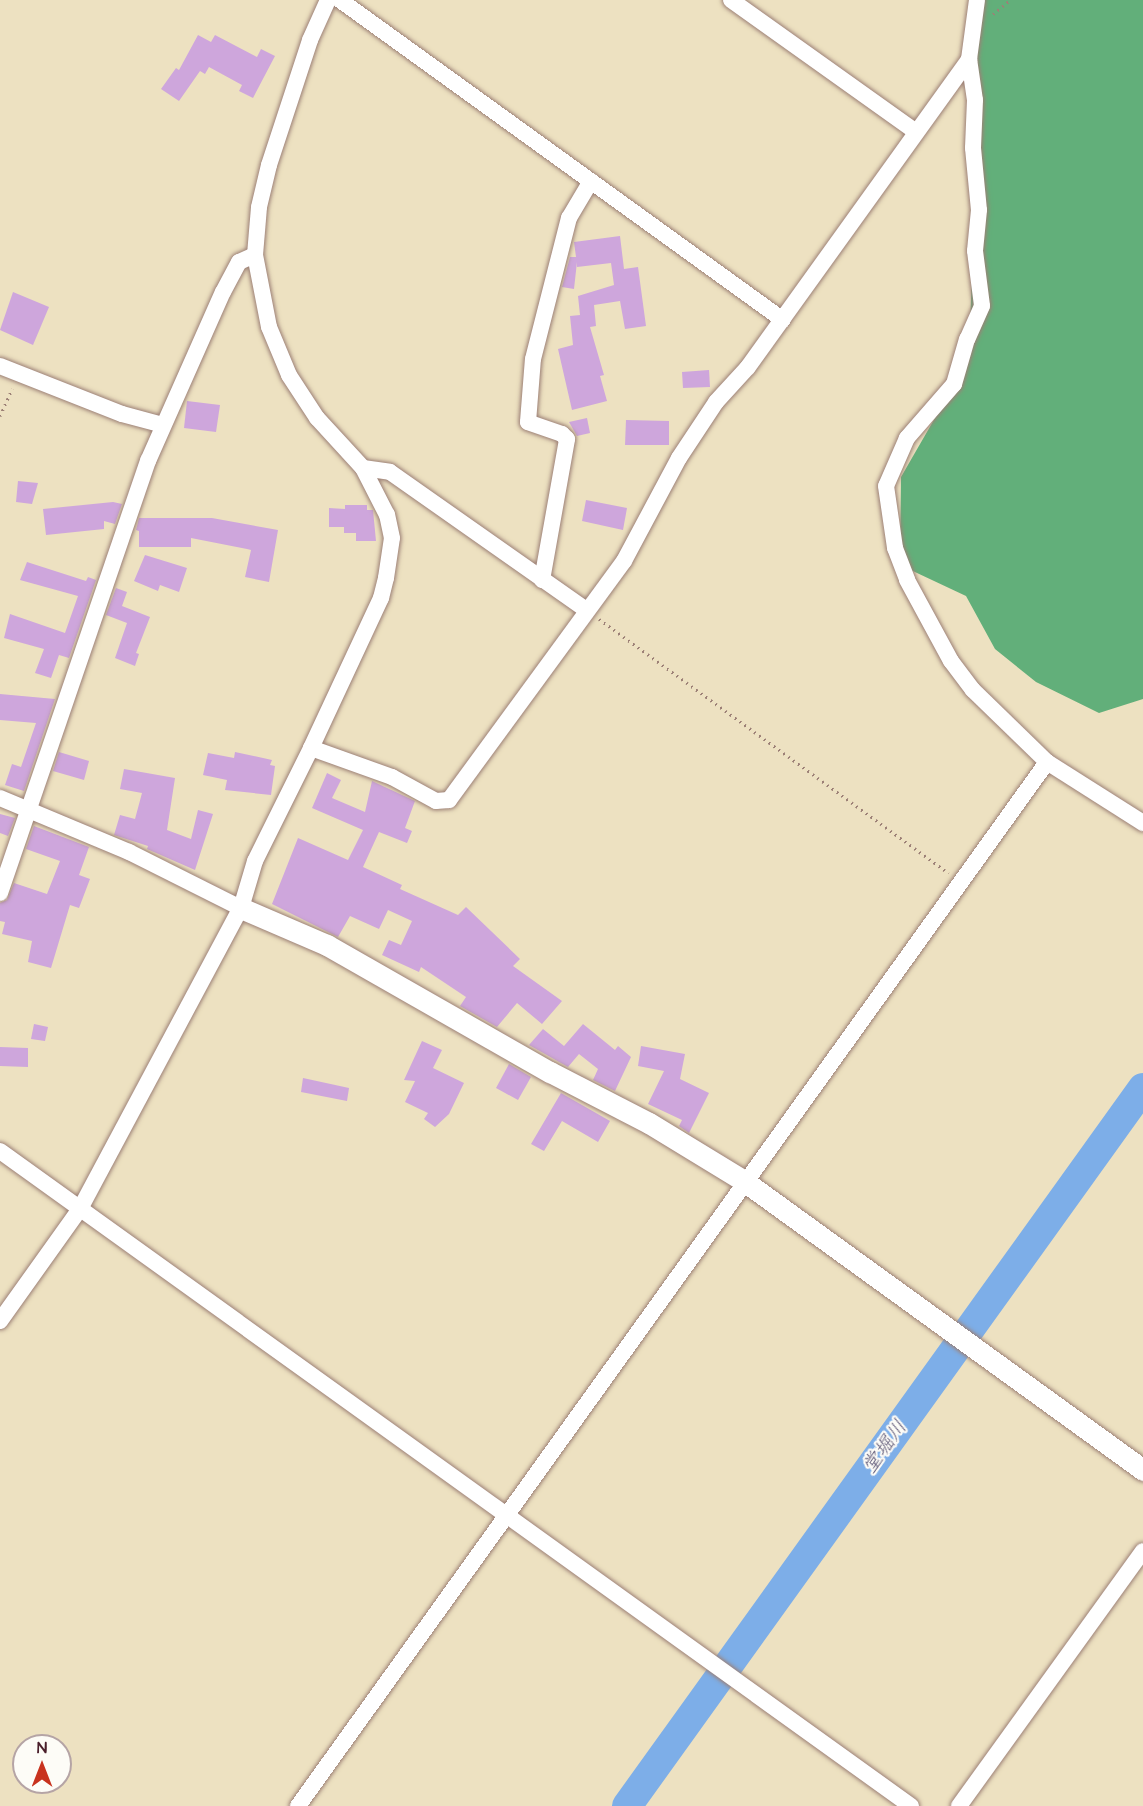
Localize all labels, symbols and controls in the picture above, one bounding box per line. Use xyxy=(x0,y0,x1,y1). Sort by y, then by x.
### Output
water label: 堂堀川 xyxy=(858,1416,912,1478)
north arrow xyxy=(12,1734,72,1794)
text: N xyxy=(37,1737,47,1759)

